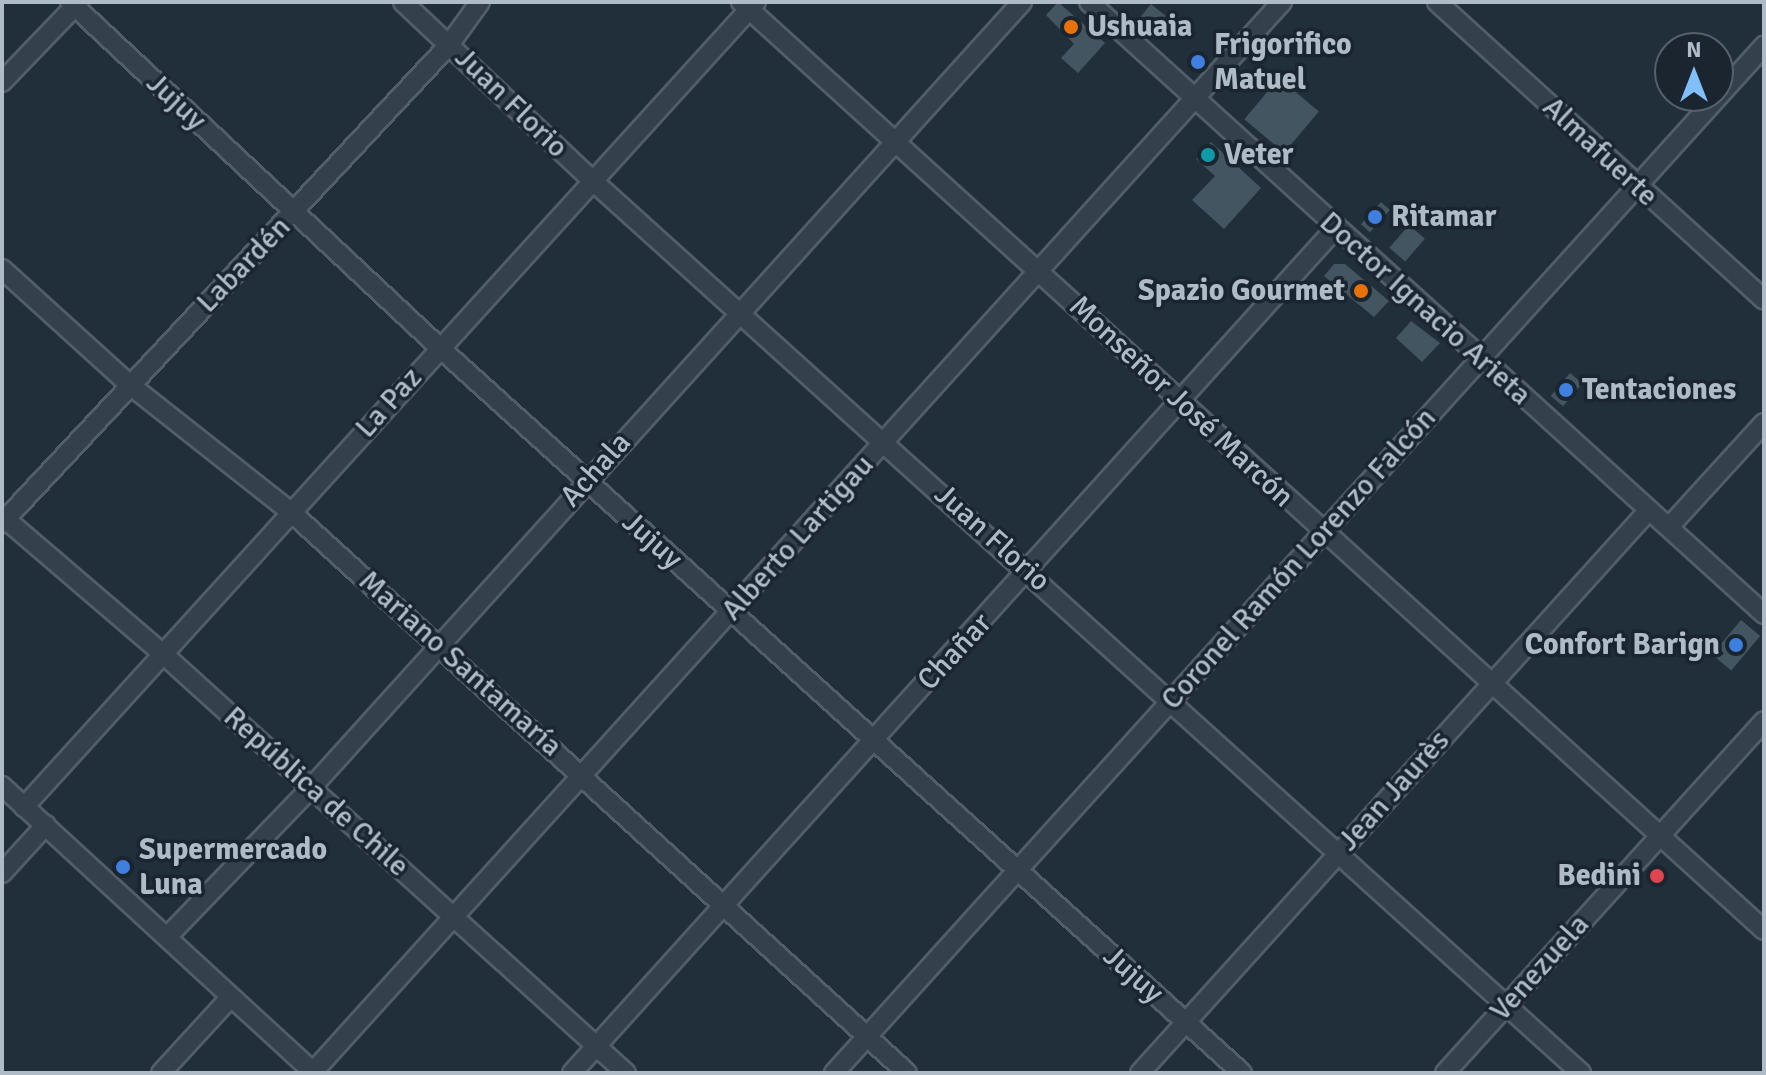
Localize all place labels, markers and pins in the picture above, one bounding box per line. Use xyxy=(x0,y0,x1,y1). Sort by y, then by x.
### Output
place label: Ushuaia xyxy=(1087,9,1192,45)
marker: Ushuaia xyxy=(1062,18,1080,36)
place label: Frigorifico Matuel xyxy=(1214,27,1352,98)
marker: Frigorifico Matuel xyxy=(1189,53,1207,71)
place label: Veter xyxy=(1224,137,1293,173)
marker: Veter xyxy=(1199,146,1217,164)
place label: Ritamar xyxy=(1391,199,1496,235)
marker: Ritamar xyxy=(1366,208,1384,226)
place label: Spazio Gourmet xyxy=(1138,273,1345,309)
marker: Spazio Gourmet xyxy=(1352,282,1370,300)
place label: Tentaciones xyxy=(1582,372,1736,408)
marker: Tentaciones xyxy=(1557,381,1575,399)
place label: Confort Barign xyxy=(1525,627,1720,663)
marker: Confort Barign xyxy=(1727,636,1745,654)
place label: Supermercado Luna xyxy=(139,832,327,902)
marker: Supermercado Luna xyxy=(114,858,132,876)
place label: Bedini xyxy=(1557,858,1641,894)
marker: Bedini xyxy=(1648,867,1666,885)

